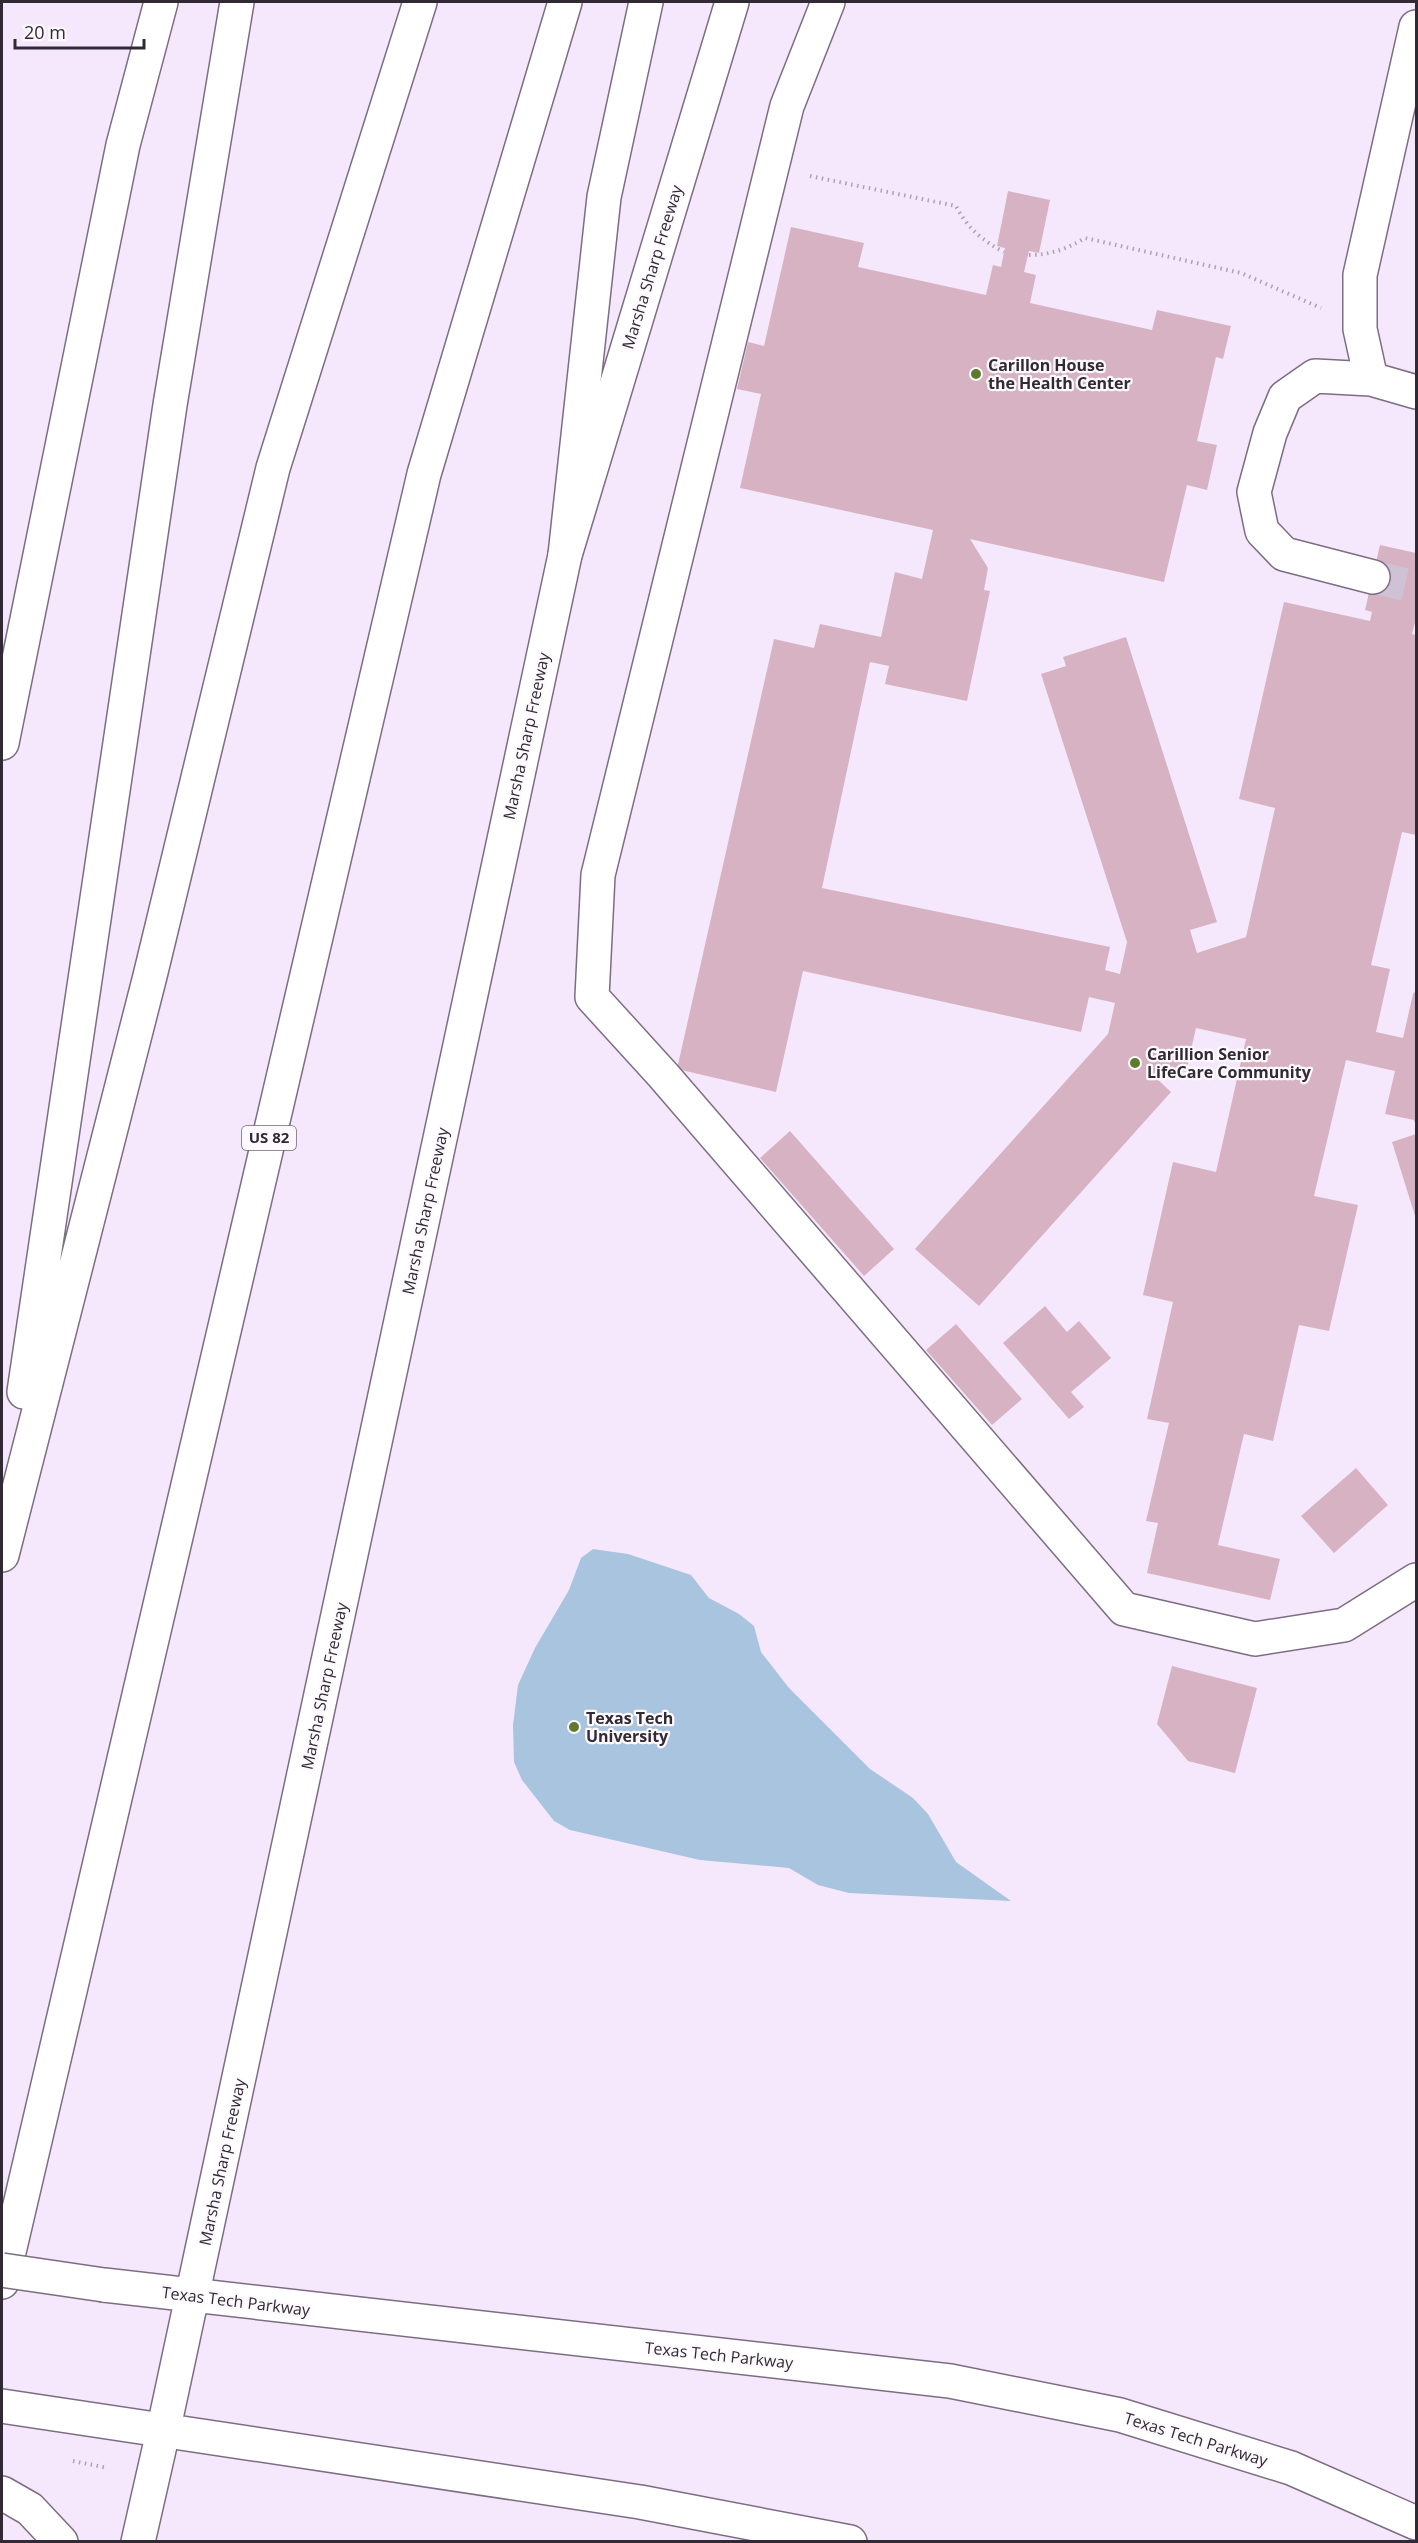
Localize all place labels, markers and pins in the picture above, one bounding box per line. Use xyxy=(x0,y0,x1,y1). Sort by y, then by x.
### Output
place label: Carillon House the Health Center xyxy=(988,354,1131,394)
marker: Carillon House the Health Center xyxy=(969,367,983,381)
place label: Carillion Senior LifeCare Community xyxy=(1147,1043,1312,1083)
marker: Carillion Senior LifeCare Community xyxy=(1128,1056,1142,1070)
place label: Texas Tech University xyxy=(586,1707,673,1747)
marker: Texas Tech University xyxy=(567,1720,581,1734)

